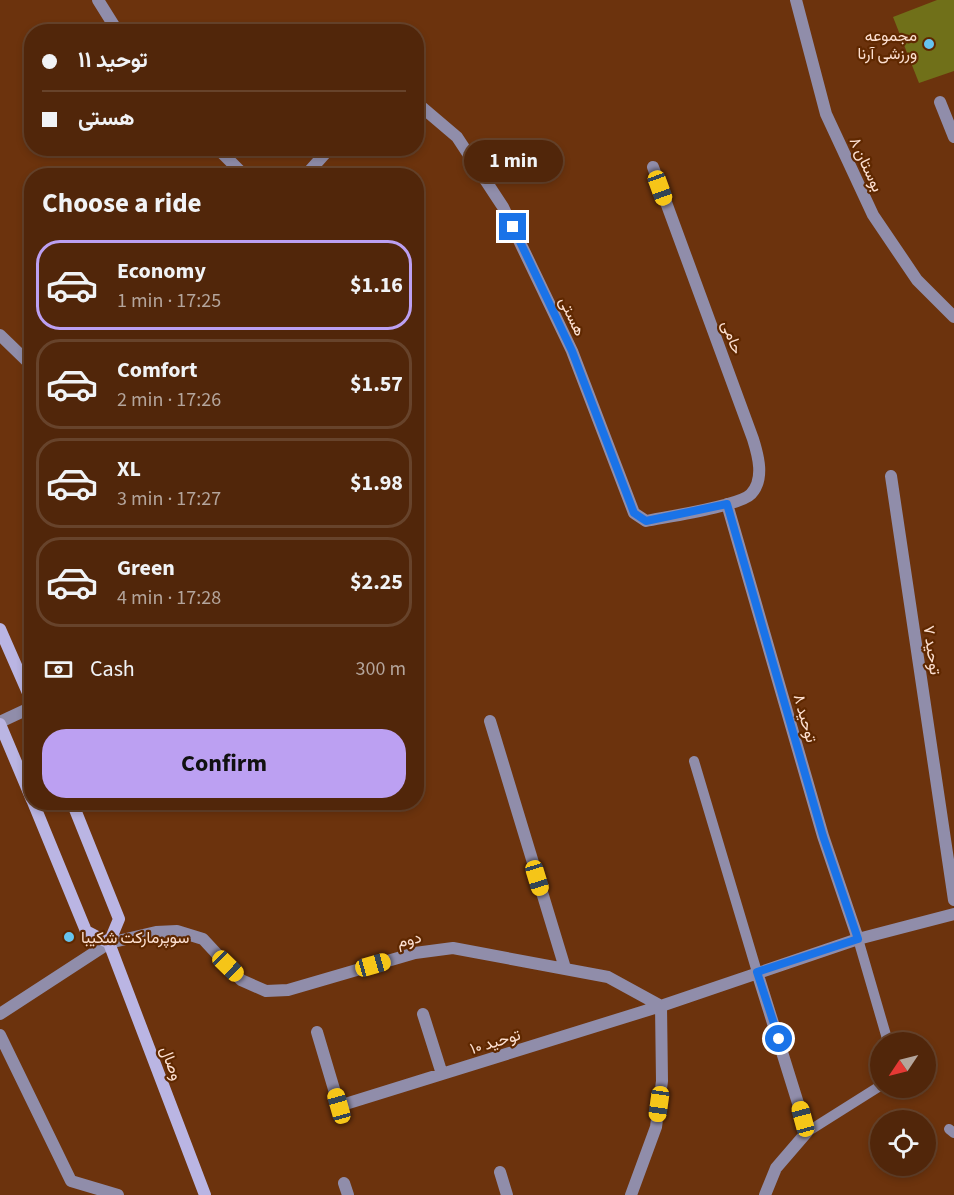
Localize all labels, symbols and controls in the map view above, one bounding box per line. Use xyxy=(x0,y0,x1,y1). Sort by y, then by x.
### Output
place label: مجموعه ورزشی آرنا xyxy=(857,25,917,65)
marker: مجموعه ورزشی آرنا xyxy=(922,37,936,51)
text: توحید ۱۱ xyxy=(78,44,148,76)
text: هستی xyxy=(78,102,134,134)
street label: بوستان ۸ xyxy=(844,133,888,195)
callout: 1 min xyxy=(464,140,562,182)
text: 1 min xyxy=(489,147,538,175)
car xyxy=(645,168,675,208)
text: Choose a ride xyxy=(42,184,202,223)
route end xyxy=(499,213,526,240)
text: Economy xyxy=(117,255,206,287)
icon: car xyxy=(45,258,99,312)
text: $1.16 xyxy=(350,269,403,301)
text: 1 min · 17:25 xyxy=(117,287,221,315)
street label: هستی xyxy=(554,293,591,340)
street label: حامی xyxy=(716,318,748,357)
text: Comfort xyxy=(117,354,198,386)
icon: car xyxy=(45,357,99,411)
text: $1.57 xyxy=(350,368,403,400)
text: 2 min · 17:26 xyxy=(117,386,221,414)
text: XL xyxy=(117,453,141,485)
icon: car xyxy=(45,456,99,510)
text: $1.98 xyxy=(350,467,403,499)
text: 3 min · 17:27 xyxy=(117,485,221,513)
text: Green xyxy=(117,552,175,584)
icon: car xyxy=(45,555,99,609)
text: $2.25 xyxy=(350,566,403,598)
text: 4 min · 17:28 xyxy=(117,584,221,612)
street label: توحید ۷ xyxy=(918,624,946,676)
icon: cash xyxy=(42,653,75,686)
text: Cash xyxy=(90,653,135,685)
text: 300 m xyxy=(356,655,406,683)
street label: توحید ۸ xyxy=(788,691,822,745)
button: Confirm xyxy=(42,729,406,798)
car xyxy=(523,858,551,898)
place label: سوپرمارکت شکیبا xyxy=(81,927,189,949)
street label: دوم xyxy=(395,927,424,953)
marker: سوپرمارکت شکیبا xyxy=(62,930,76,944)
car xyxy=(209,947,247,985)
car xyxy=(353,951,393,979)
street label: توحید ۱۰ xyxy=(467,1024,523,1060)
route start xyxy=(765,1025,792,1052)
north arrow xyxy=(870,1032,936,1098)
map controls xyxy=(870,1032,936,1176)
street label: وصال xyxy=(155,1043,188,1084)
car xyxy=(648,1085,670,1123)
car xyxy=(325,1086,353,1126)
car xyxy=(790,1099,816,1139)
button: locate xyxy=(870,1110,936,1176)

